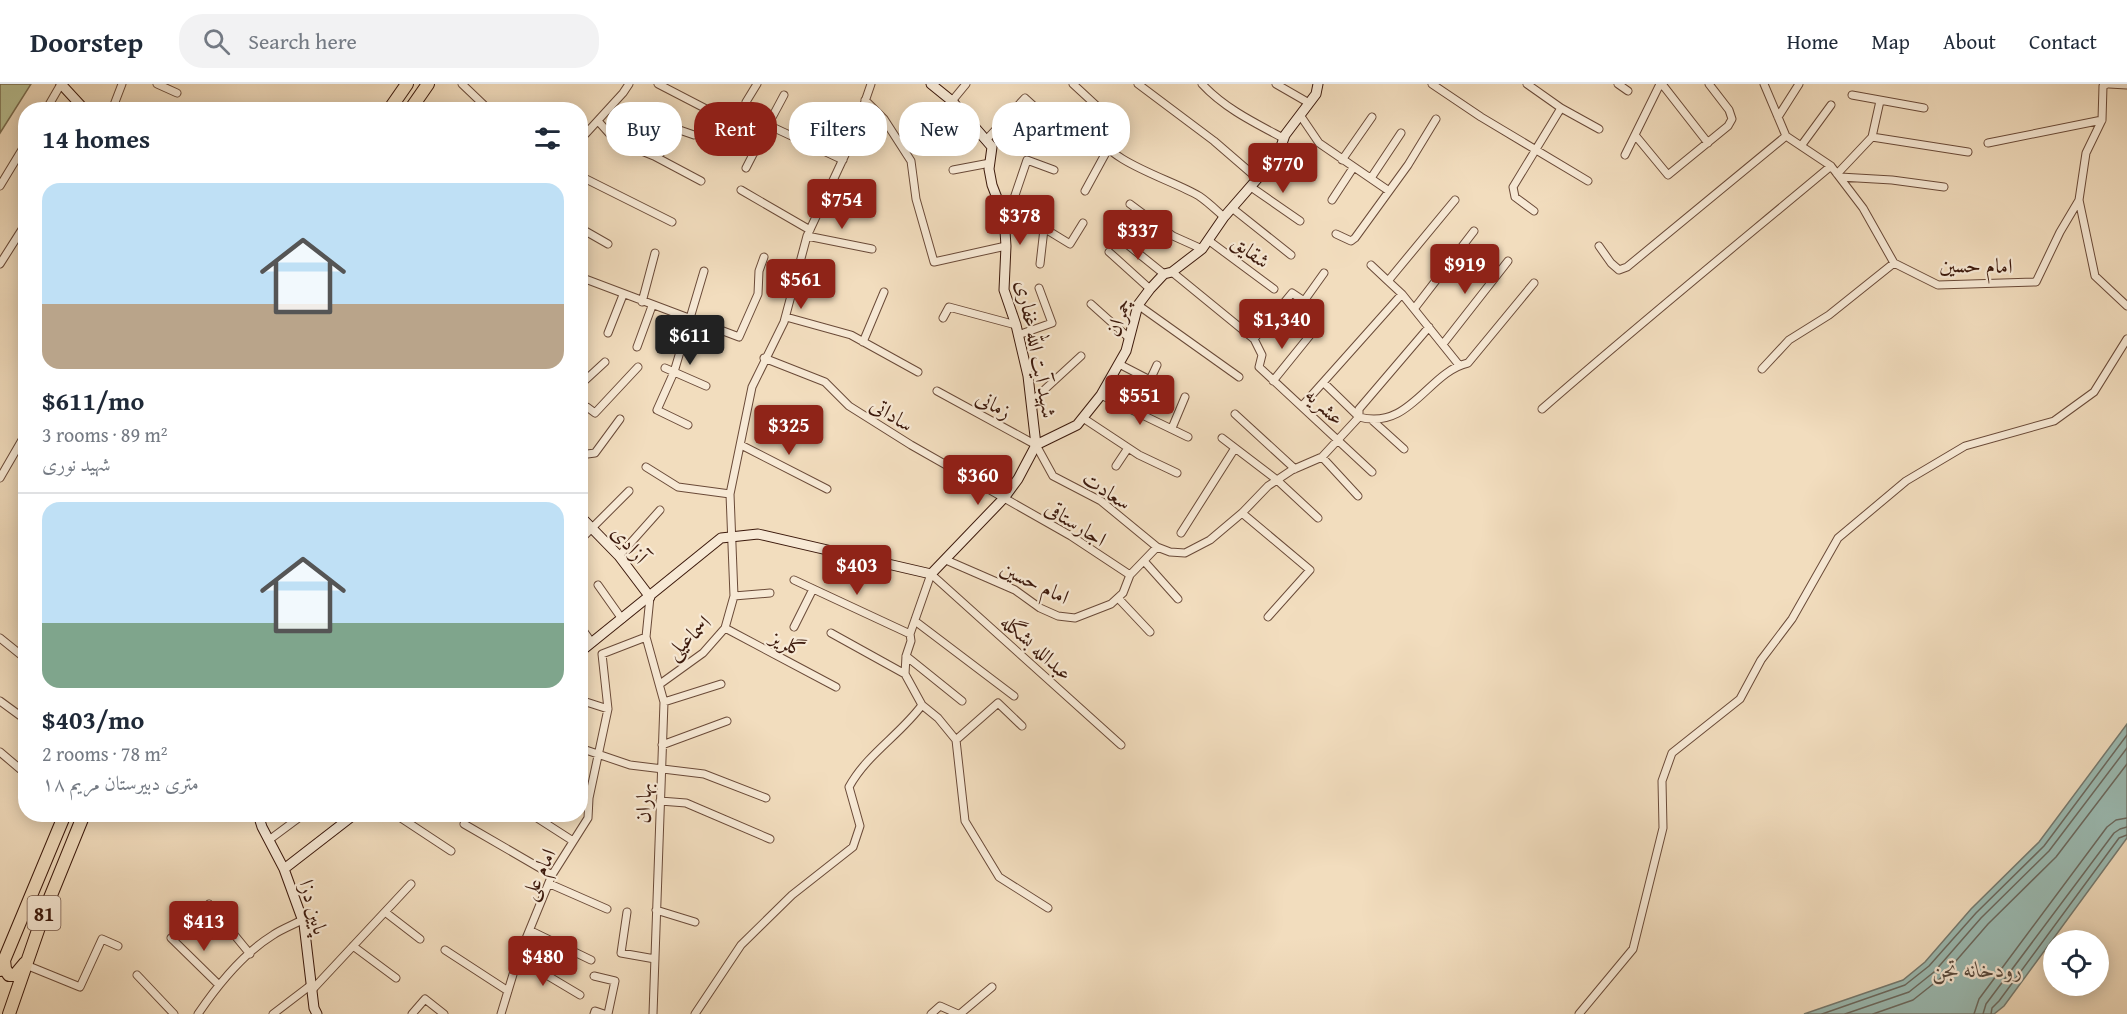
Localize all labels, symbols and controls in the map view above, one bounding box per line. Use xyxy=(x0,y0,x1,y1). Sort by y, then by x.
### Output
search box xyxy=(179,14,599,68)
text: Doorstep xyxy=(30,21,143,62)
icon: search xyxy=(200,25,233,58)
text: Search here xyxy=(248,25,357,57)
text: Home xyxy=(1787,26,1838,57)
text: Map xyxy=(1871,26,1910,57)
text: About xyxy=(1943,26,1996,57)
text: Contact xyxy=(2029,26,2097,57)
chip: Buy xyxy=(606,102,682,156)
chip: Rent xyxy=(694,102,777,156)
chip: Filters xyxy=(789,102,887,156)
chip: New xyxy=(899,102,980,156)
chip: Apartment xyxy=(992,102,1130,156)
text: 14 homes xyxy=(42,119,150,158)
icon: filters xyxy=(531,122,564,155)
pin: $770 xyxy=(1247,143,1319,194)
text: $770 xyxy=(1262,148,1304,177)
pin: $754 xyxy=(806,179,878,230)
text: $754 xyxy=(821,184,863,213)
pin: $378 xyxy=(984,195,1056,246)
text: $378 xyxy=(999,200,1041,229)
pin: $337 xyxy=(1102,210,1174,261)
text: $337 xyxy=(1117,215,1159,244)
icon: home xyxy=(249,222,357,330)
street label: شقایق xyxy=(1225,226,1277,276)
pin: $919 xyxy=(1429,244,1501,295)
text: $919 xyxy=(1444,249,1486,278)
street label: امام حسین xyxy=(1939,249,2013,284)
pin: $561 xyxy=(765,259,837,310)
text: $561 xyxy=(780,264,822,293)
street label: شهید آیت الله غفاری xyxy=(1008,277,1067,421)
street label: چمران xyxy=(1097,293,1139,341)
pin: $1,340 xyxy=(1233,299,1331,350)
text: $1,340 xyxy=(1253,304,1311,333)
pin: $611 xyxy=(654,315,726,366)
text: $611 xyxy=(669,320,711,349)
pin: $551 xyxy=(1104,375,1176,426)
text: $551 xyxy=(1119,380,1161,409)
street label: عشریه xyxy=(1298,380,1352,432)
text: $611/mo xyxy=(42,381,144,420)
street label: زمانی xyxy=(970,382,1018,426)
street label: ساداتی xyxy=(864,389,920,439)
pin: $325 xyxy=(753,405,825,456)
text: $325 xyxy=(768,410,810,439)
text: 3 rooms · 89 m² xyxy=(42,420,168,449)
text: شهید نوری xyxy=(42,449,111,478)
pin: $360 xyxy=(942,455,1014,506)
text: $360 xyxy=(957,460,999,489)
street label: سعادت xyxy=(1076,462,1138,518)
street label: اجارستاقی xyxy=(1039,492,1113,554)
street label: آزادی xyxy=(604,518,657,572)
icon: home xyxy=(249,541,357,649)
pin: $403 xyxy=(821,545,893,596)
text: $403 xyxy=(836,550,878,579)
street label: امام حسین xyxy=(994,552,1075,615)
street label: عبدالله بشگله xyxy=(994,606,1080,688)
street label: اسماعیلی xyxy=(658,608,719,667)
street label: گلریز xyxy=(763,620,811,665)
text: $403/mo xyxy=(42,700,144,739)
text: 2 rooms · 78 m² xyxy=(42,739,168,768)
text: ۱۸ متری دبیرستان مریم xyxy=(42,768,199,797)
street label: بهاران xyxy=(627,782,659,824)
street label: امام علی xyxy=(513,843,566,906)
street label: پایین دزا xyxy=(291,876,337,939)
road number: 81 xyxy=(28,896,60,930)
pin: $413 xyxy=(168,901,240,952)
text: $413 xyxy=(183,906,225,935)
map controls xyxy=(2043,930,2109,996)
button: locate xyxy=(2043,930,2109,996)
pin: $480 xyxy=(507,936,579,987)
text: $480 xyxy=(522,941,564,970)
water label: رودخانه تجن xyxy=(1932,953,2022,985)

